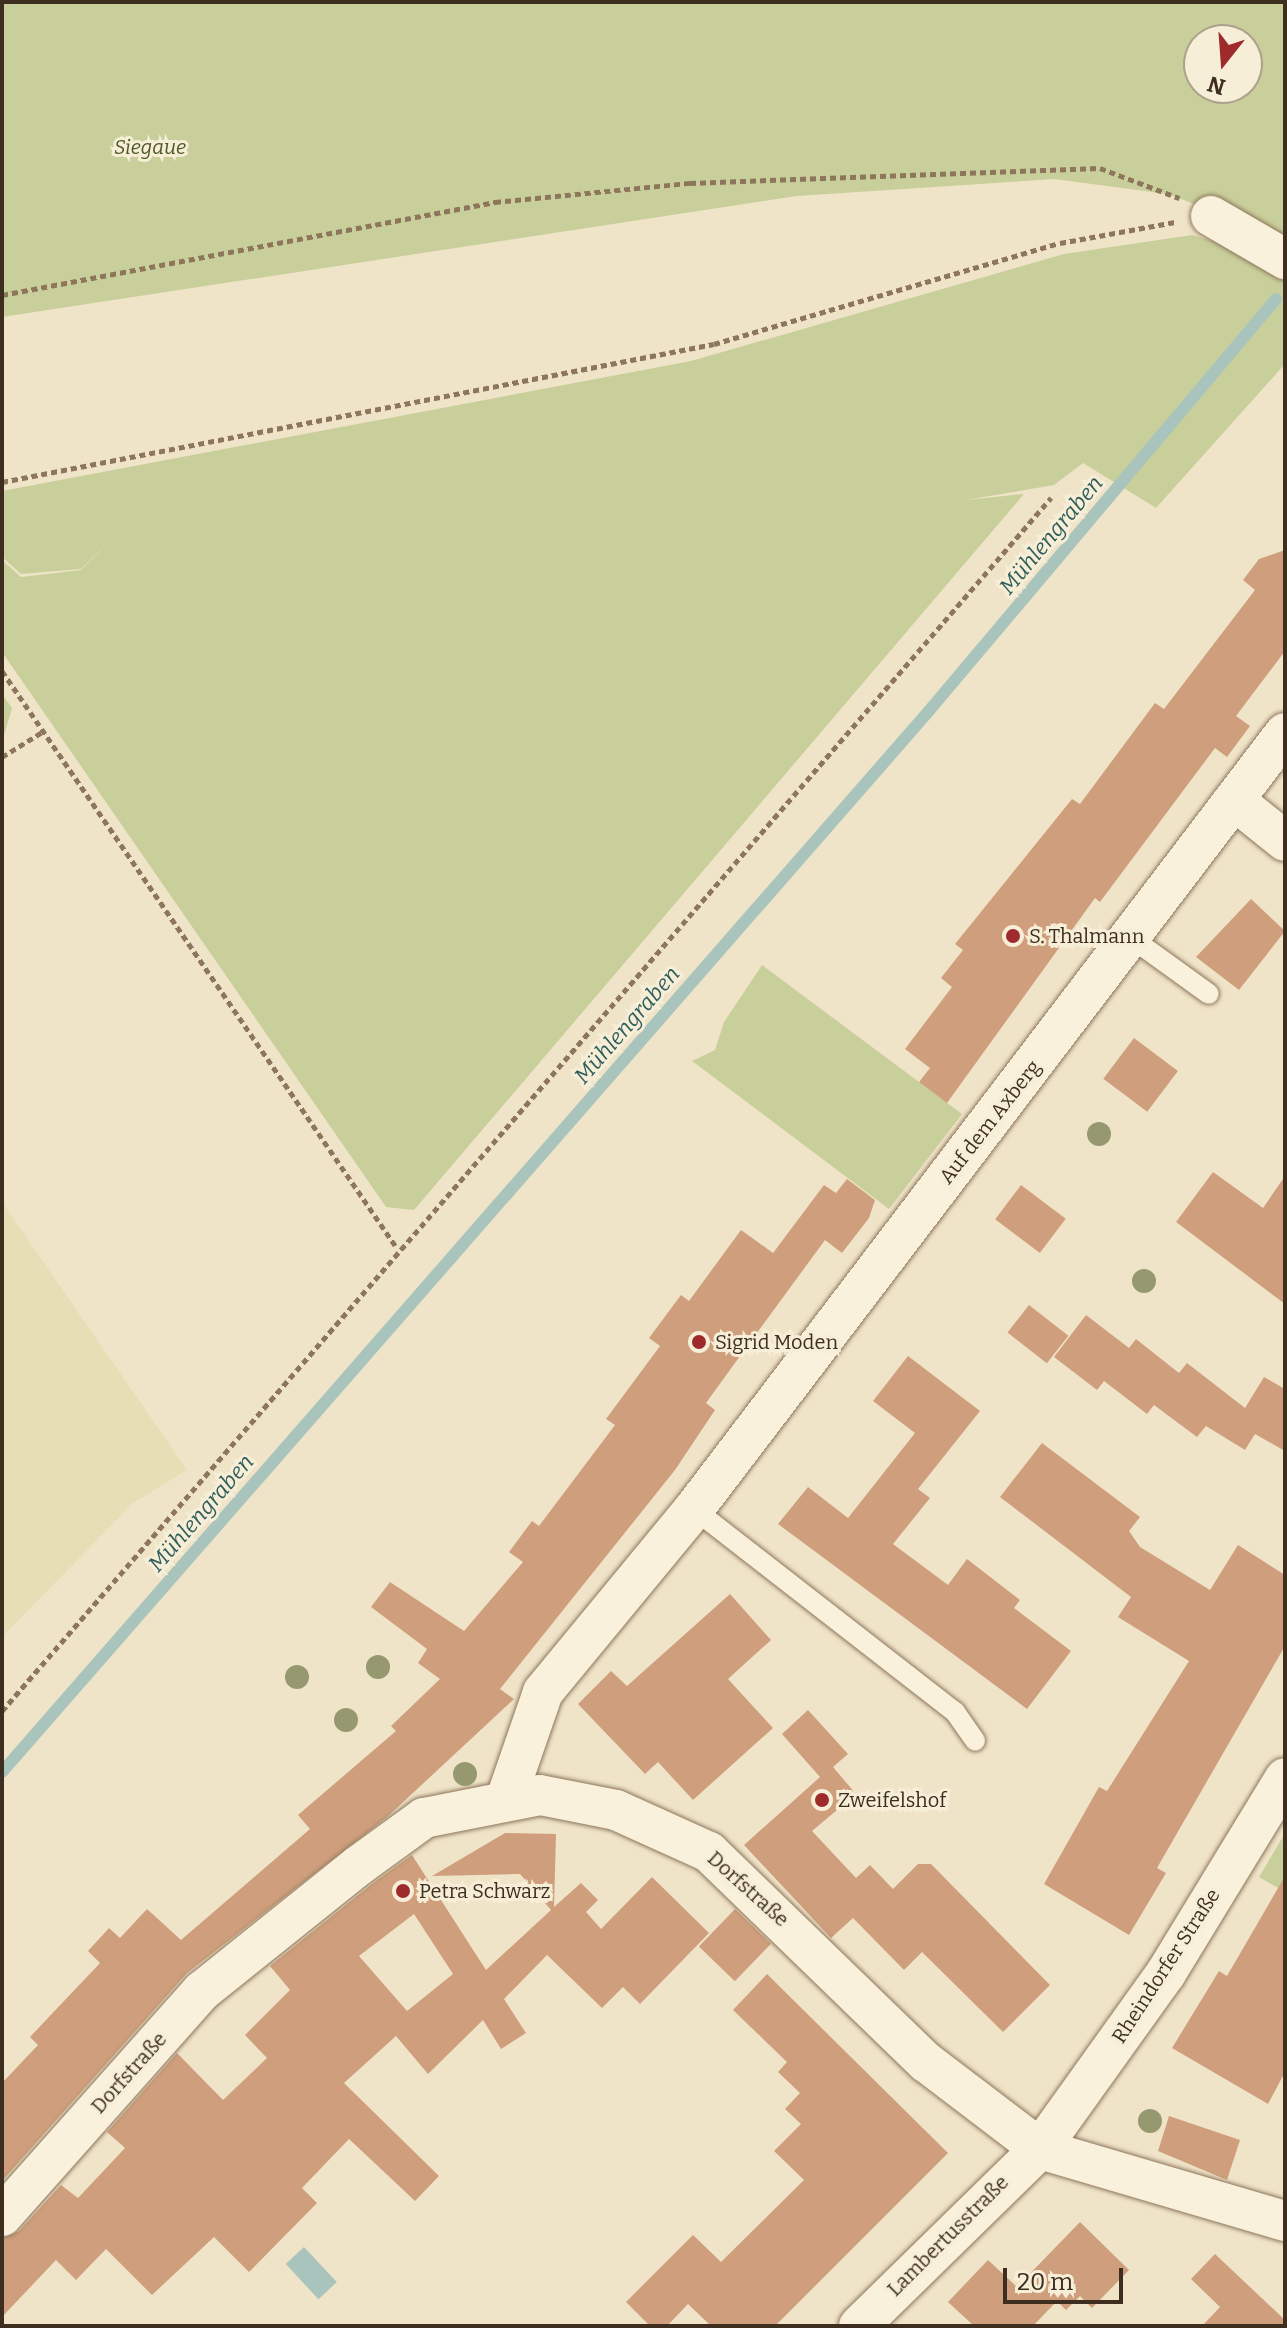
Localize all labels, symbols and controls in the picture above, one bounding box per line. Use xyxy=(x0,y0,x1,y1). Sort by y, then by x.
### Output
north arrow xyxy=(1183,24,1263,104)
text: N xyxy=(1204,70,1228,101)
park label: Siegaue xyxy=(114,135,186,159)
water label: Mühlengraben xyxy=(994,470,1108,600)
place label: S. Thalmann xyxy=(1029,924,1144,948)
marker: S. Thalmann xyxy=(1004,927,1022,945)
water label: Mühlengraben xyxy=(569,961,685,1089)
street label: Auf dem Axberg xyxy=(934,1055,1046,1189)
place label: Sigrid Moden xyxy=(715,1330,838,1354)
marker: Sigrid Moden xyxy=(690,1333,708,1351)
water label: Mühlengraben xyxy=(143,1449,259,1577)
place label: Zweifelshof xyxy=(838,1788,946,1812)
marker: Zweifelshof xyxy=(813,1791,831,1809)
street label: Dorfstraße xyxy=(702,1846,794,1932)
place label: Petra Schwarz xyxy=(419,1879,550,1903)
marker: Petra Schwarz xyxy=(394,1882,412,1900)
street label: Rheindorfer Straße xyxy=(1107,1884,1225,2048)
street label: Dorfstraße xyxy=(86,2027,172,2119)
street label: Lambertusstraße xyxy=(883,2171,1013,2301)
scale bar xyxy=(1007,2252,1127,2302)
text: 20 m xyxy=(1017,2268,1073,2296)

